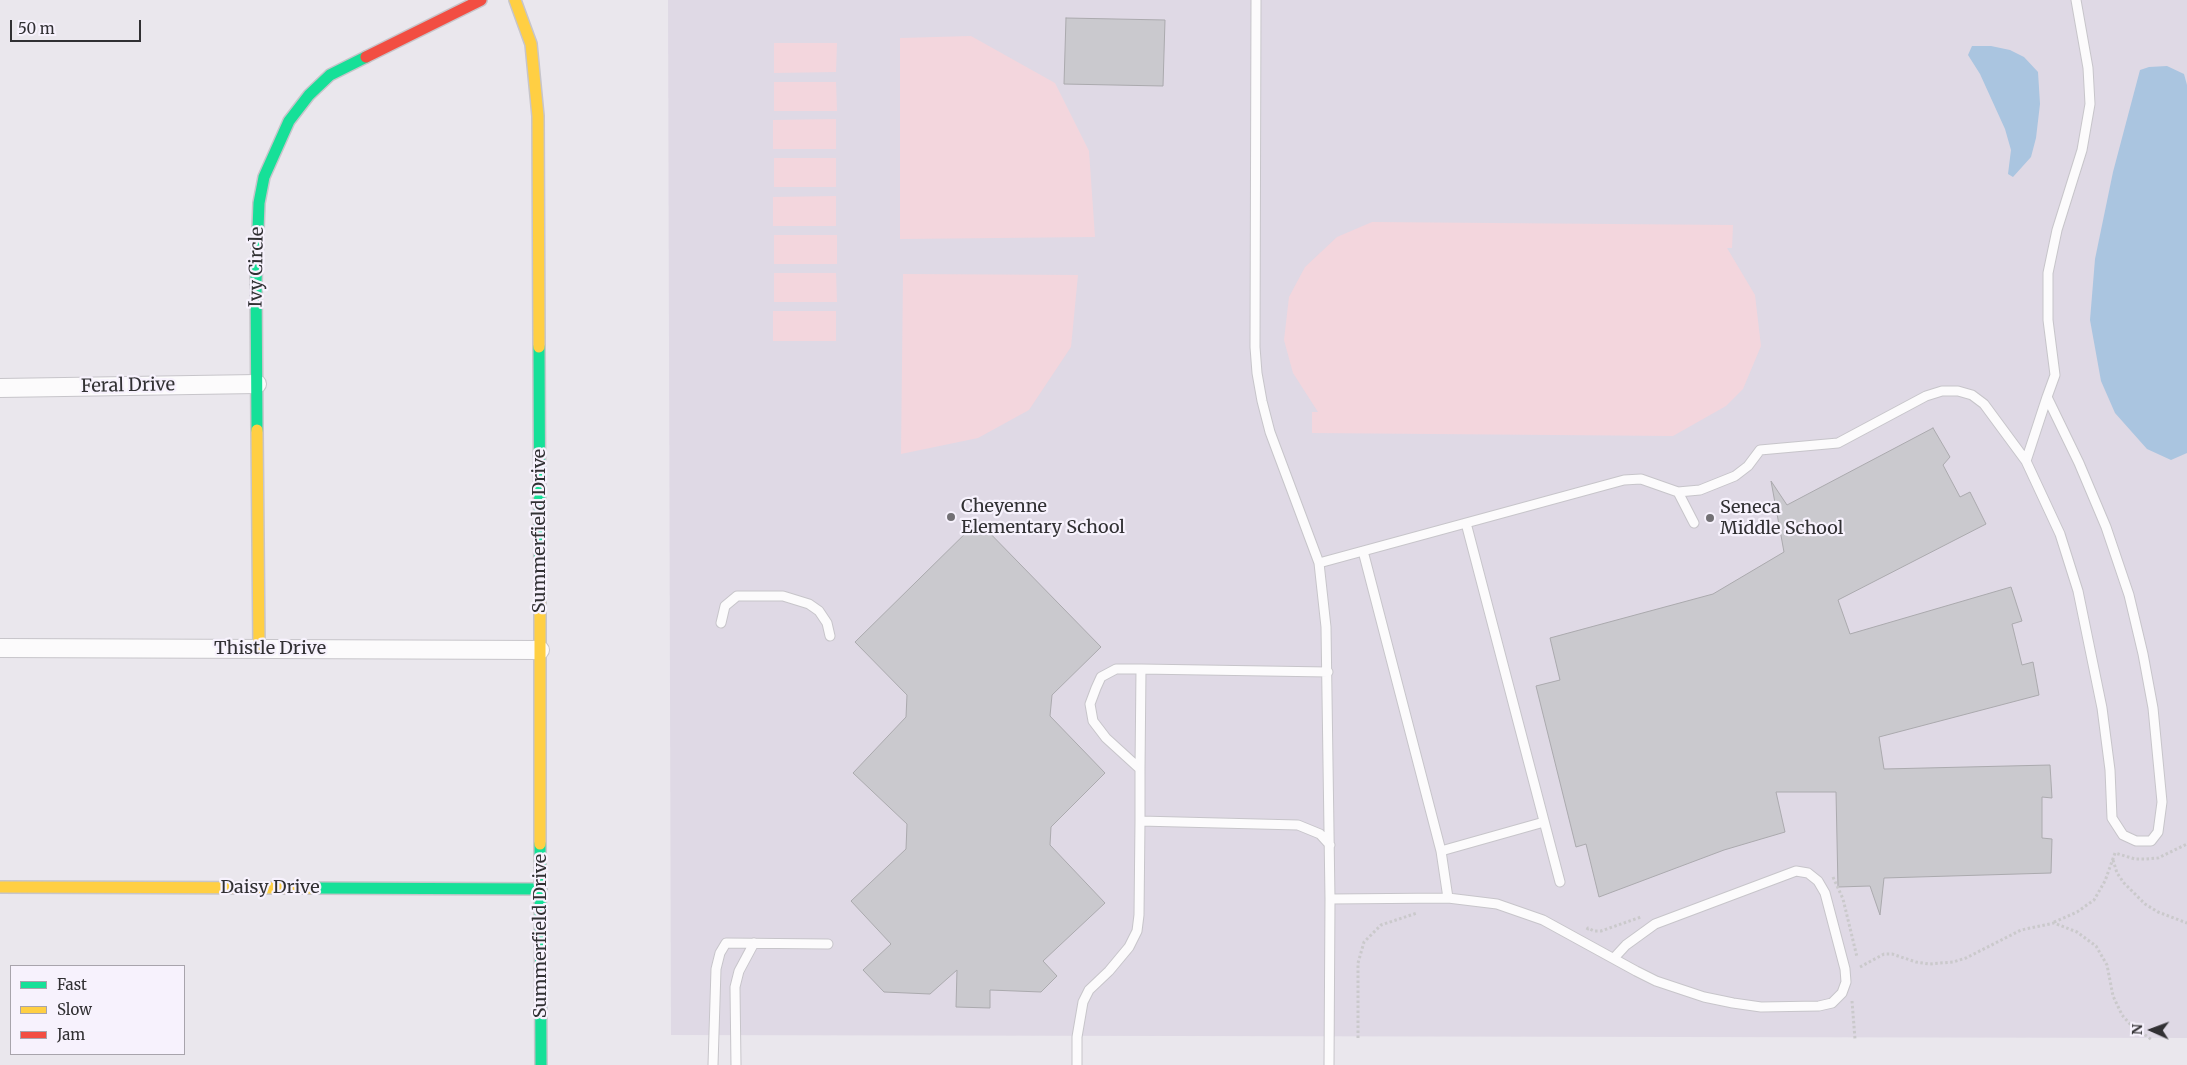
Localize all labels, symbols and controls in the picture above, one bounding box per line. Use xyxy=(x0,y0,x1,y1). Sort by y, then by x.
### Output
scale bar xyxy=(12,10,144,42)
text: 50 m xyxy=(18,19,55,38)
street label: Ivy Circle xyxy=(245,226,269,308)
street label: Feral Drive xyxy=(81,374,175,398)
street label: Summerfield Drive xyxy=(529,449,551,613)
place label: Cheyenne Elementary School xyxy=(961,496,1125,538)
place label: Seneca Middle School xyxy=(1720,497,1843,540)
marker: Cheyenne Elementary School xyxy=(945,511,957,523)
marker: Seneca Middle School xyxy=(1704,512,1716,524)
street label: Thistle Drive xyxy=(214,638,326,660)
street label: Summerfield Drive xyxy=(530,854,552,1018)
street label: Daisy Drive xyxy=(220,877,320,899)
legend xyxy=(10,965,185,1055)
text: Fast xyxy=(57,975,87,994)
text: Slow xyxy=(57,1000,92,1019)
north arrow xyxy=(2127,1005,2177,1055)
text: N xyxy=(2128,1024,2146,1035)
text: Jam xyxy=(57,1025,85,1044)

